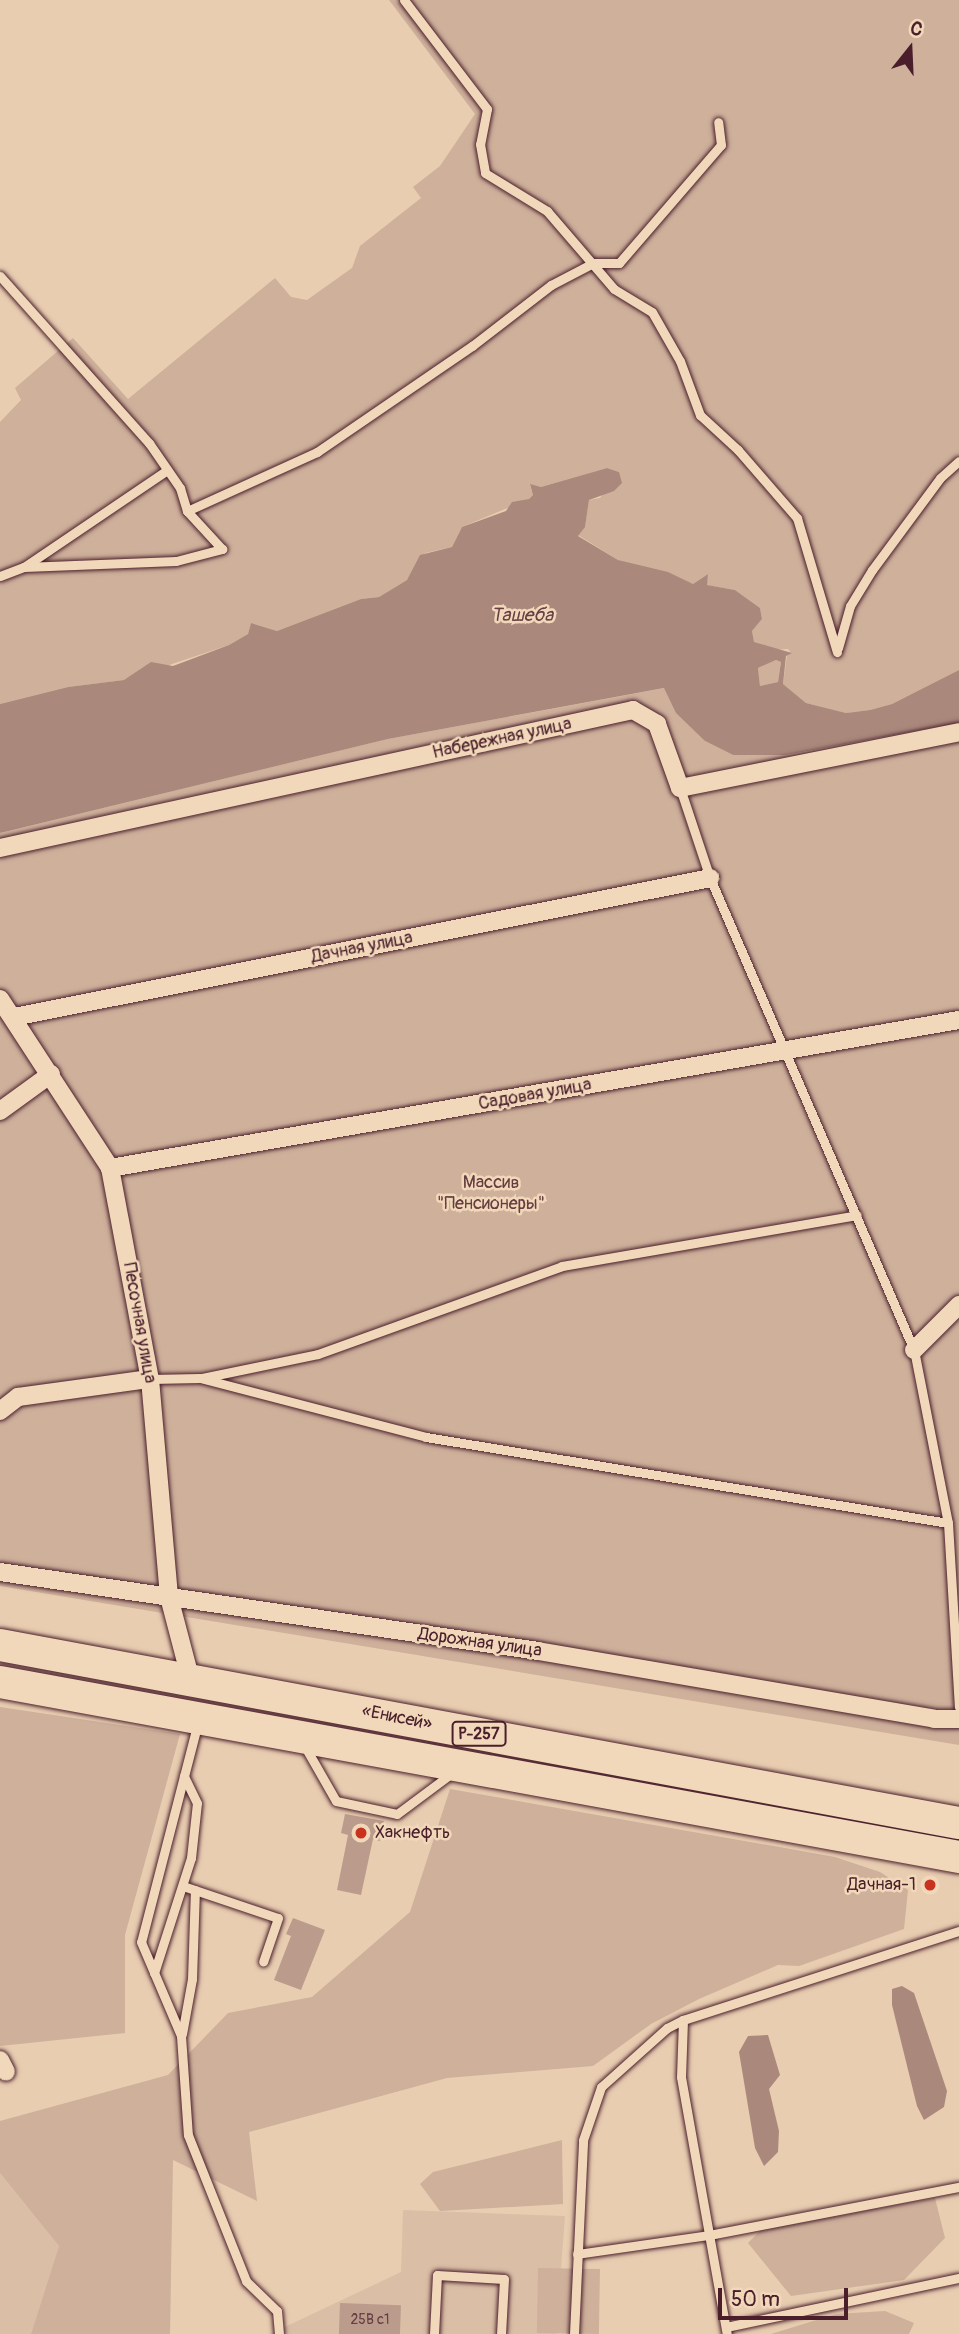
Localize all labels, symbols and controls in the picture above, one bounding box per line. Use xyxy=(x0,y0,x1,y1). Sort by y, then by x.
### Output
north arrow xyxy=(875,14,945,84)
text: С xyxy=(907,16,926,42)
water label: Ташеба xyxy=(491,605,553,627)
street label: Набережная улица xyxy=(430,714,574,764)
street label: Дачная улица xyxy=(309,928,415,968)
street label: Садовая улица xyxy=(477,1074,593,1116)
park label: Массив "Пенсионеры" xyxy=(437,1173,545,1216)
street label: Песочная улица xyxy=(118,1261,160,1385)
street label: Дорожная улица xyxy=(417,1624,543,1662)
street label: «Енисей» xyxy=(360,1701,434,1735)
road number: Р-257 xyxy=(451,1722,507,1746)
place label: Хакнефть xyxy=(375,1822,450,1844)
marker: Хакнефть xyxy=(353,1825,369,1841)
place label: Дачная-1 xyxy=(847,1874,916,1896)
marker: Дачная-1 xyxy=(922,1877,938,1893)
scale bar xyxy=(721,2274,850,2318)
text: 50 m xyxy=(731,2286,780,2313)
house number: 25В с1 xyxy=(351,2312,389,2328)

